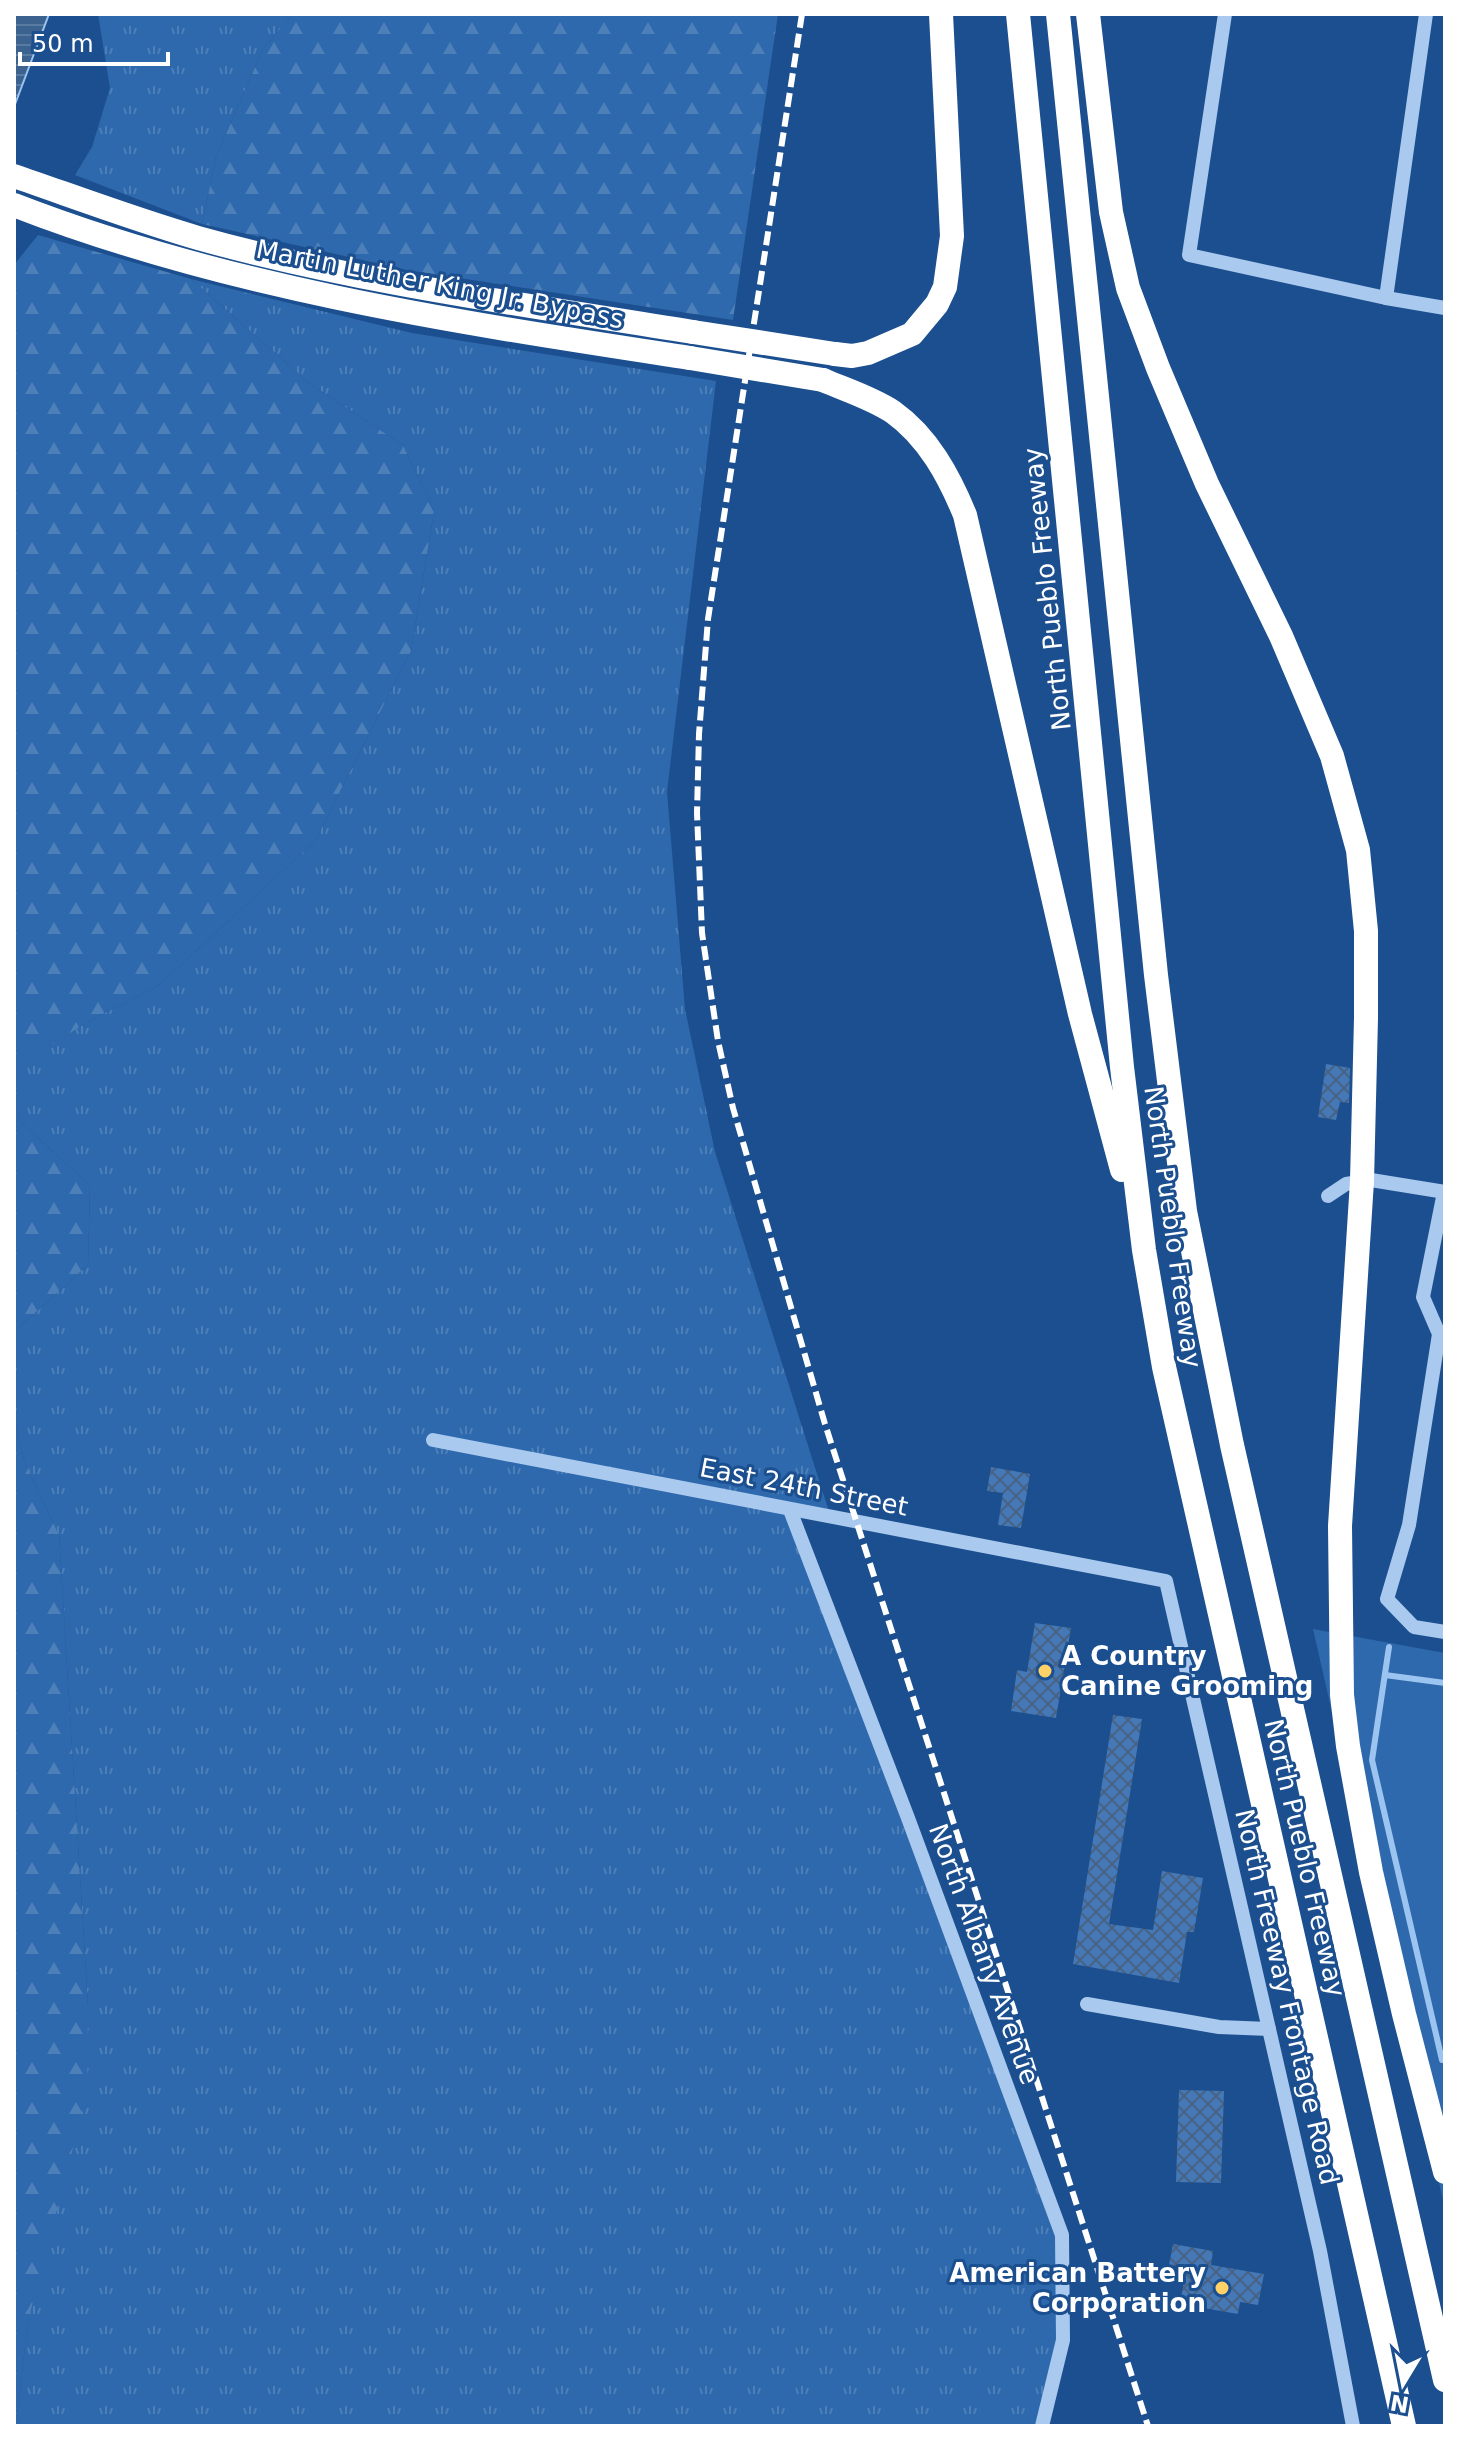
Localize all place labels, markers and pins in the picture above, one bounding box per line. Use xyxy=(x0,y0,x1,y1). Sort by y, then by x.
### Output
place label: A Country Canine Grooming xyxy=(1061,1641,1313,1701)
marker: A Country Canine Grooming xyxy=(1036,1662,1054,1680)
place label: American Battery Corporation xyxy=(949,2258,1206,2318)
marker: American Battery Corporation xyxy=(1213,2279,1231,2297)

